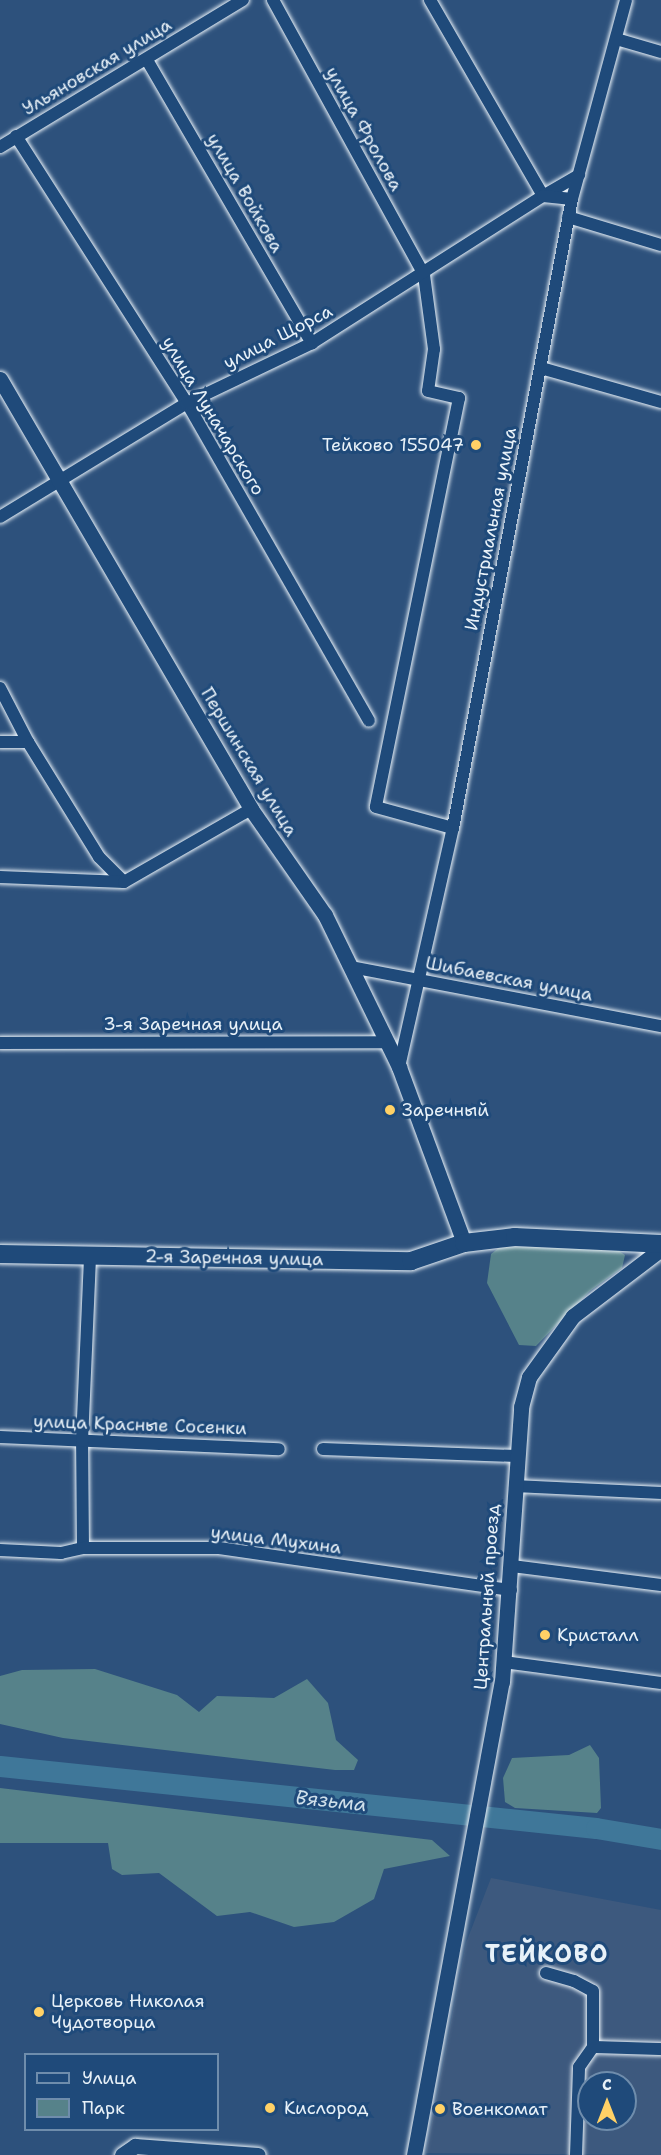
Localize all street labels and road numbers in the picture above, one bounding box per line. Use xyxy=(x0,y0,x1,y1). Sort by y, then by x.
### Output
street label: Ульяновская улица xyxy=(19,14,175,120)
street label: улица Фролова xyxy=(321,63,407,195)
street label: улица Войкова xyxy=(202,129,288,257)
street label: улица Щорса xyxy=(220,300,336,374)
street label: улица Луначарского xyxy=(157,333,269,499)
street label: Индустриальная улица xyxy=(461,426,521,632)
street label: Першинская улица xyxy=(196,684,302,840)
street label: Шибаевская улица xyxy=(424,952,594,1006)
street label: 3-я Заречная улица xyxy=(103,1013,283,1035)
street label: 2-я Заречная улица xyxy=(145,1246,323,1270)
street label: улица Красные Сосенки xyxy=(33,1410,247,1440)
street label: Центральный проезд xyxy=(470,1503,504,1691)
street label: улица Мухина xyxy=(210,1521,342,1559)

